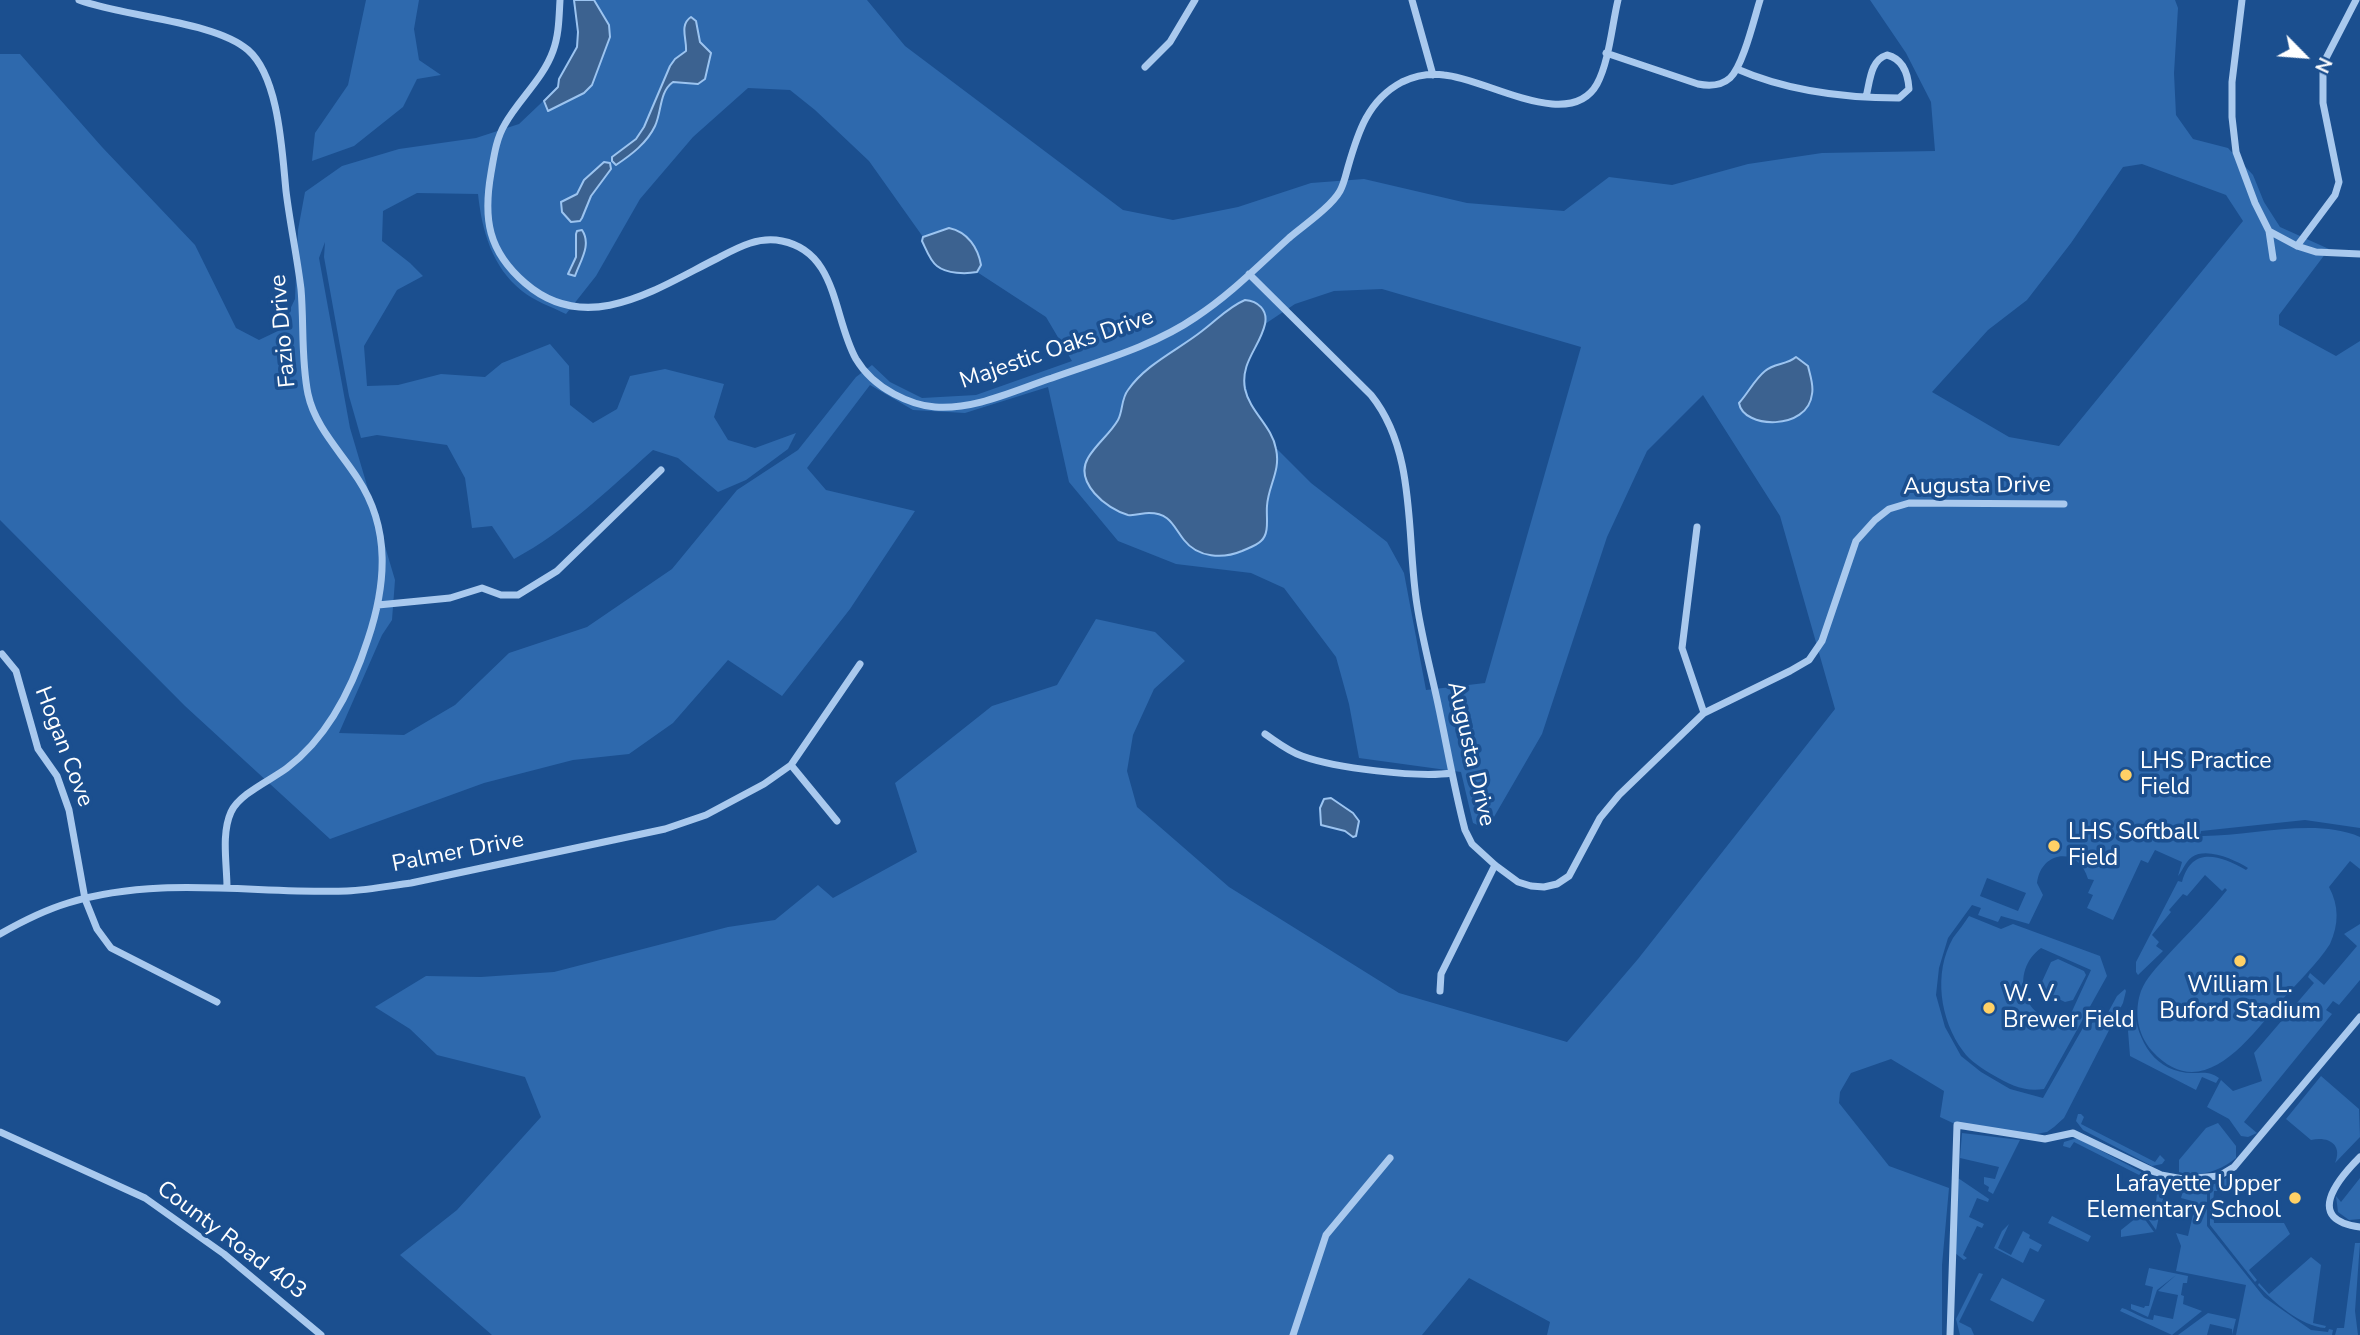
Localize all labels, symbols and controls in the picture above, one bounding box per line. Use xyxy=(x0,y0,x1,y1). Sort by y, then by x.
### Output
north arrow xyxy=(2269,21,2339,91)
text: N xyxy=(2308,53,2338,77)
street label: Fazio Drive xyxy=(265,273,303,389)
street label: Majestic Oaks Drive xyxy=(957,304,1157,396)
street label: Augusta Drive xyxy=(1903,472,2051,502)
street label: Augusta Drive xyxy=(1440,679,1500,829)
street label: Hogan Cove xyxy=(28,683,98,811)
place label: LHS Practice Field xyxy=(2140,748,2271,802)
marker: LHS Practice Field xyxy=(2118,767,2134,783)
place label: LHS Softball Field xyxy=(2068,819,2199,873)
street label: Palmer Drive xyxy=(390,827,526,879)
marker: LHS Softball Field xyxy=(2046,838,2062,854)
marker: William L. Buford Stadium xyxy=(2232,953,2248,969)
place label: William L. Buford Stadium xyxy=(2159,972,2321,1026)
place label: W. V. Brewer Field xyxy=(2003,981,2135,1035)
marker: W. V. Brewer Field xyxy=(1981,1000,1997,1016)
place label: Lafayette Upper Elementary School xyxy=(2087,1171,2281,1225)
street label: County Road 403 xyxy=(151,1176,311,1306)
marker: Lafayette Upper Elementary School xyxy=(2287,1190,2303,1206)

